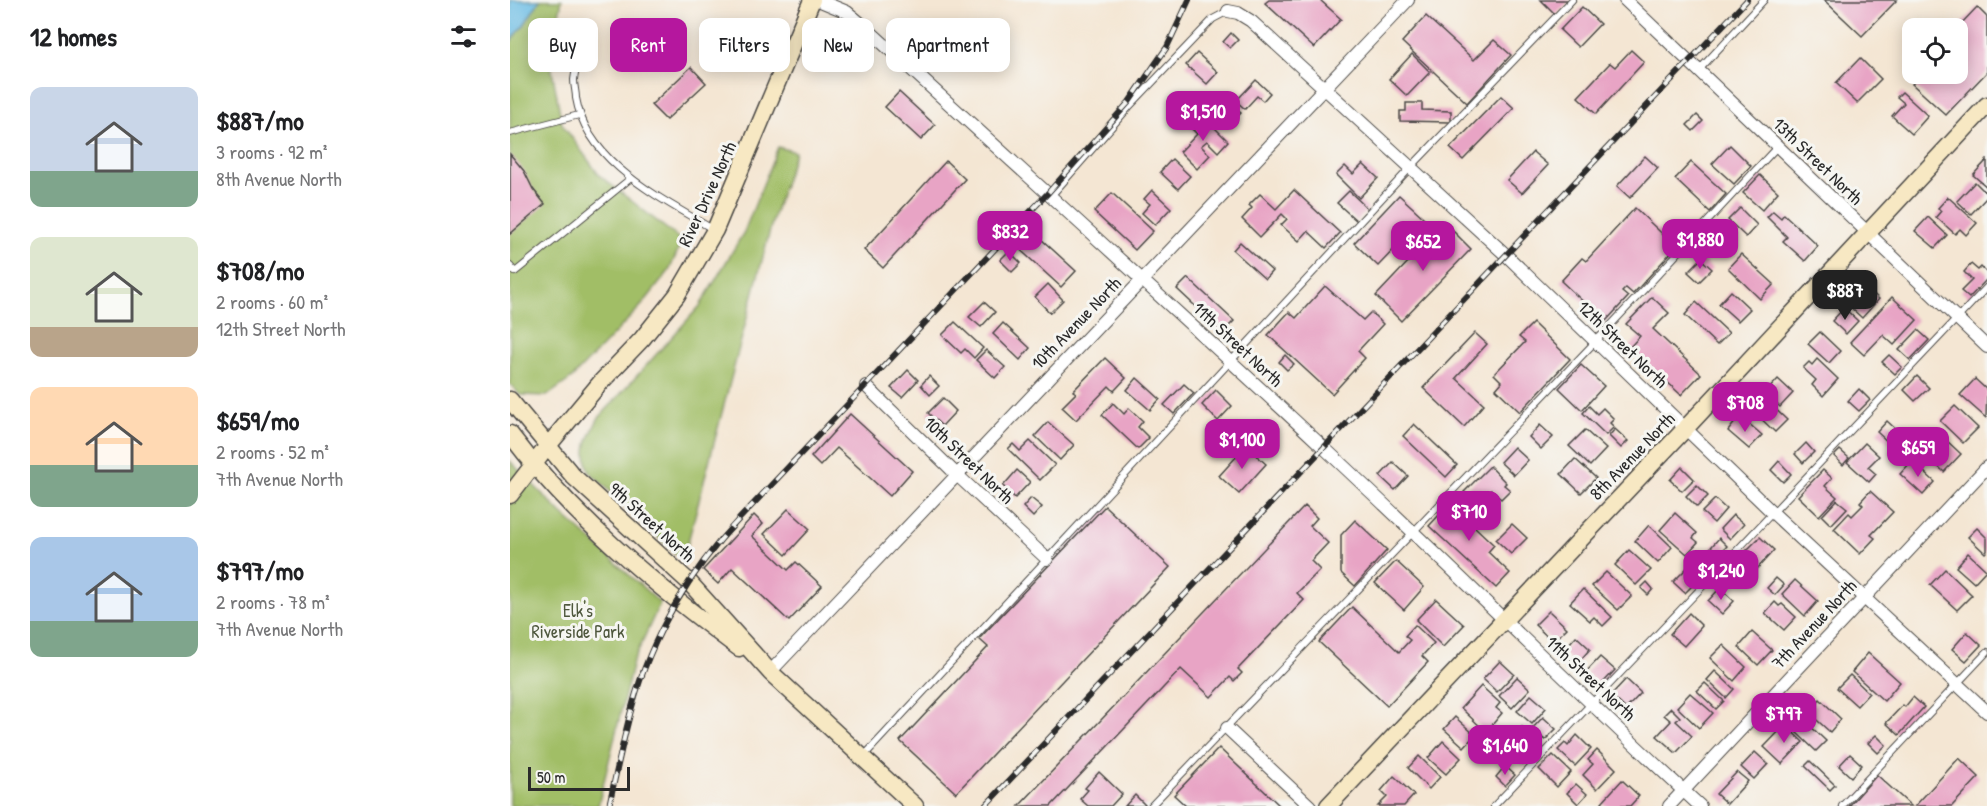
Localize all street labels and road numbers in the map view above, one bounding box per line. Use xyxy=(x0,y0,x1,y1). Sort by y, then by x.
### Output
street label: 13th Street North xyxy=(1768,112,1869,211)
street label: River Drive North xyxy=(672,137,742,251)
street label: 10th Avenue North xyxy=(1025,271,1127,375)
street label: 12th Street North xyxy=(1572,295,1674,394)
street label: 11th Street North xyxy=(1188,296,1289,392)
street label: 8th Avenue North xyxy=(1584,406,1681,505)
street label: 10th Street North xyxy=(919,411,1020,510)
street label: 9th Street North xyxy=(603,477,701,568)
street label: 7th Avenue North xyxy=(1766,573,1862,674)
street label: 11th Street North xyxy=(1541,630,1642,726)

